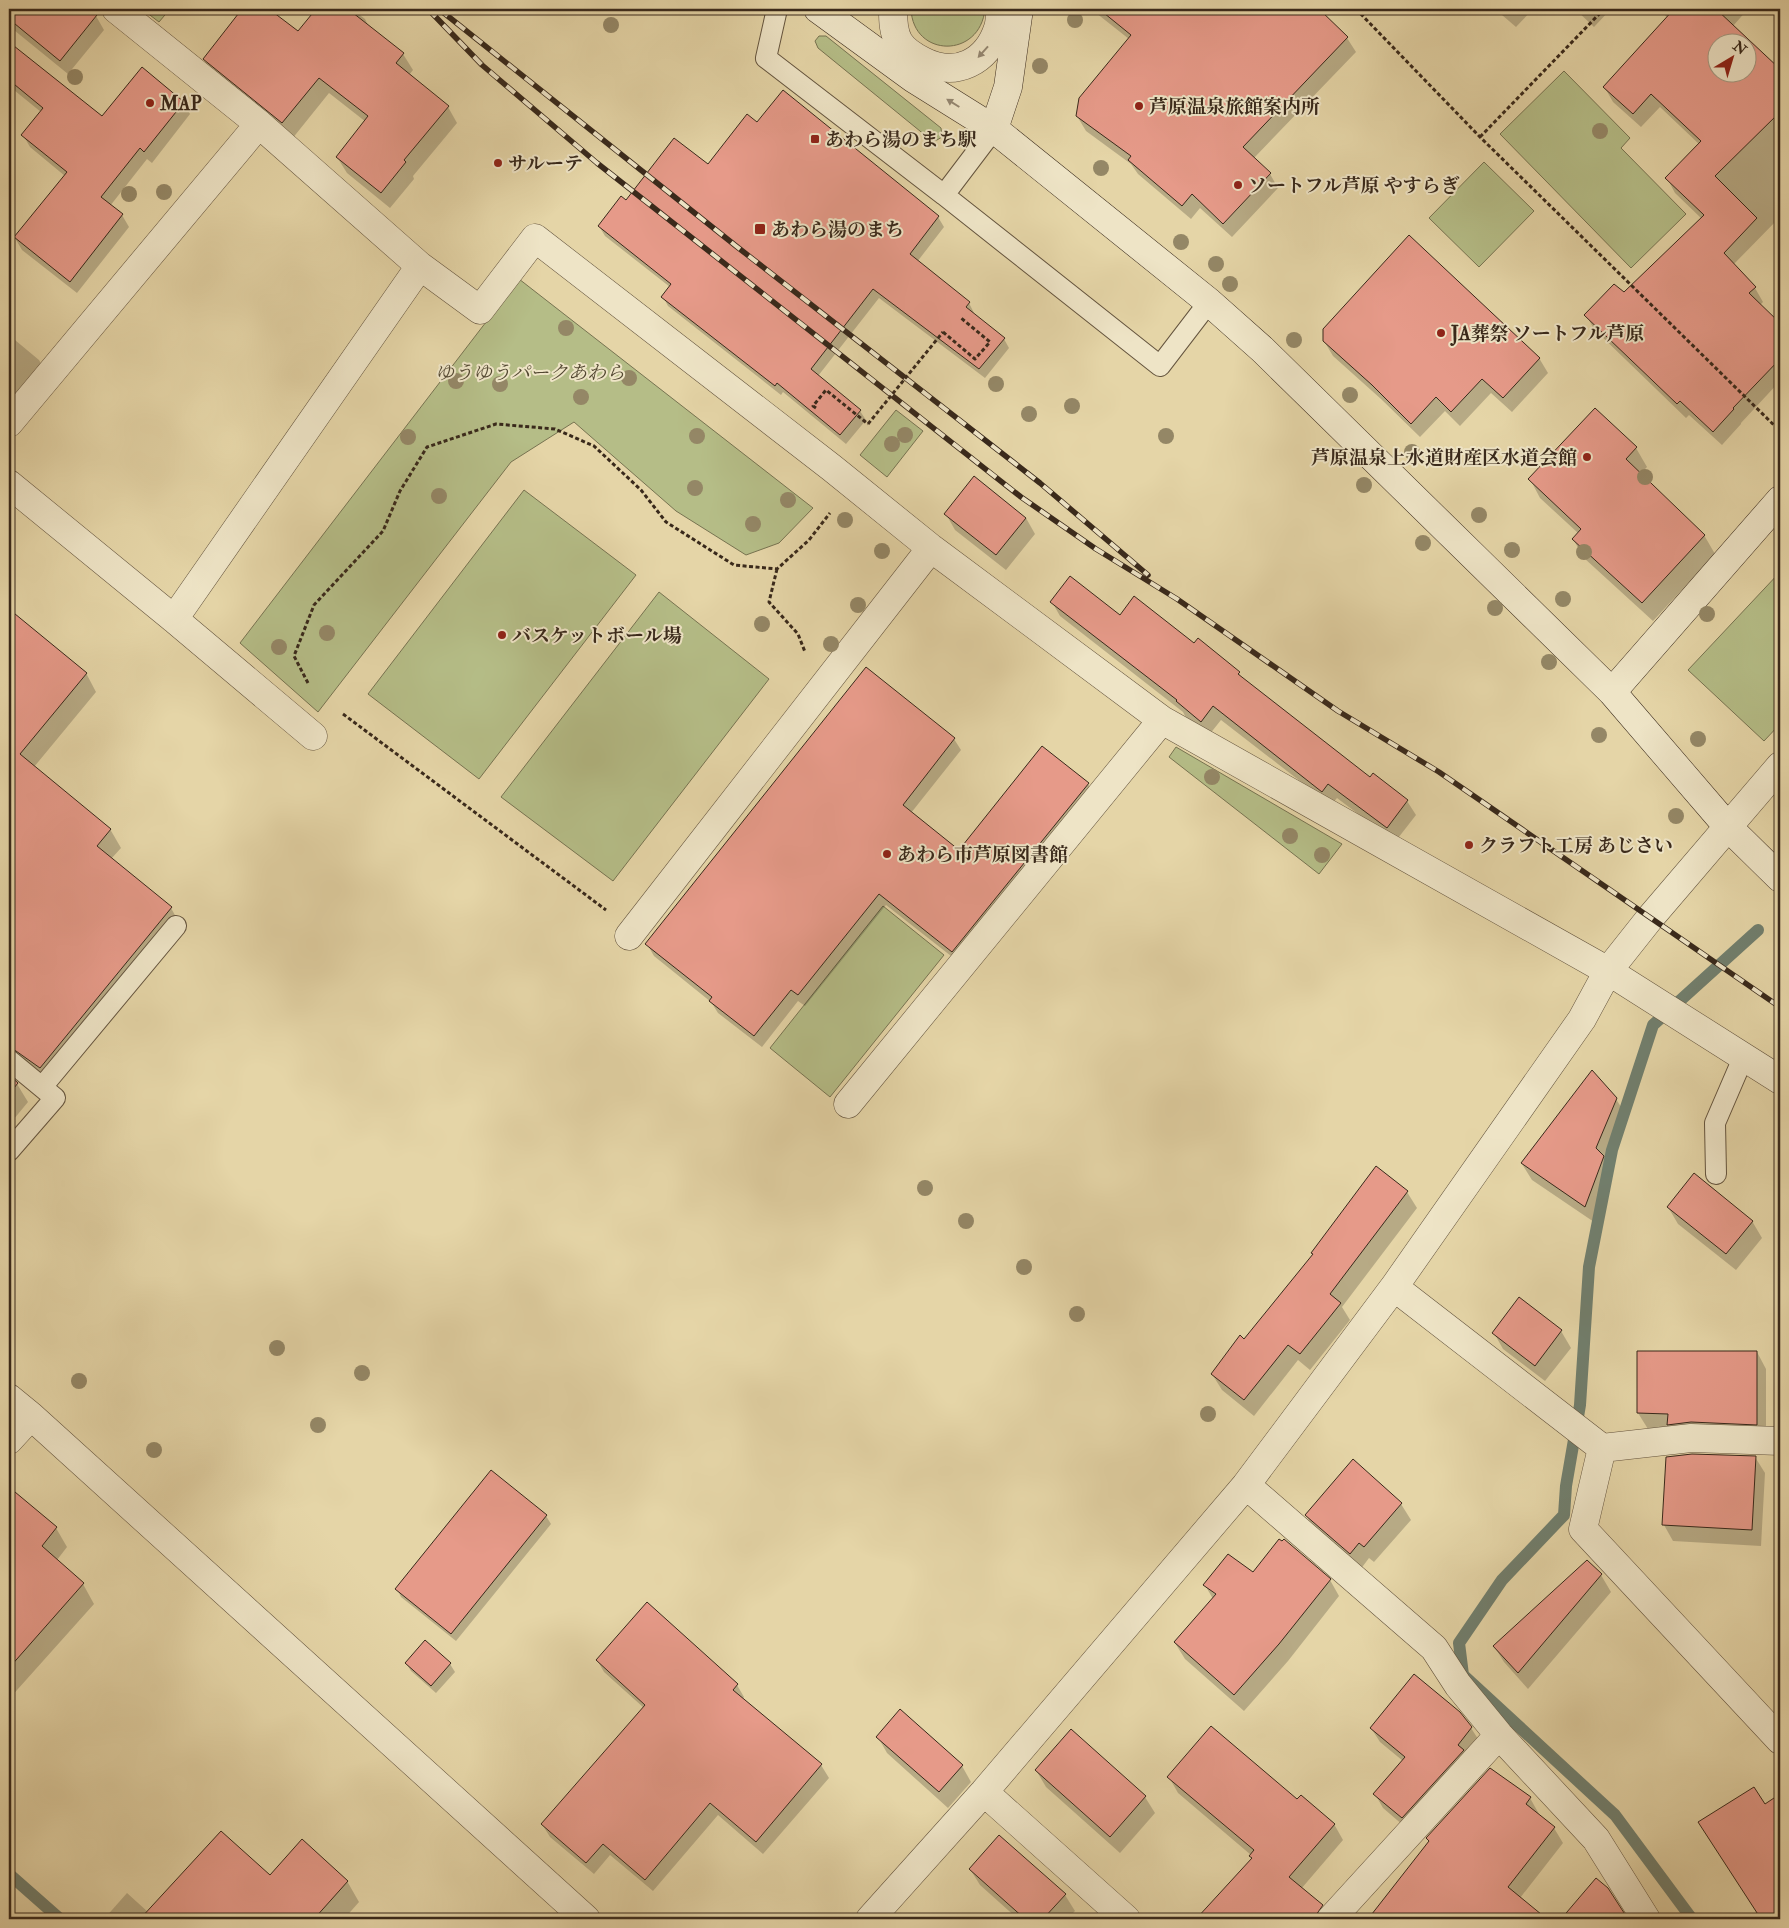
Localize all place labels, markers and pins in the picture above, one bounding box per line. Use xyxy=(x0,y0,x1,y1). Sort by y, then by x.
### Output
place label: MAP xyxy=(159,92,202,116)
place label: 芦原温泉旅館案内所 xyxy=(1149,95,1320,119)
marker: MAP xyxy=(144,97,156,109)
marker: 芦原温泉旅館案内所 xyxy=(1133,100,1145,112)
place label: あわら湯のまち駅 xyxy=(825,128,977,152)
marker: あわら湯のまち駅 xyxy=(809,133,821,145)
place label: サルーテ xyxy=(508,152,583,176)
marker: サルーテ xyxy=(492,157,504,169)
place label: ソートフル芦原 やすらぎ xyxy=(1248,174,1460,198)
marker: ソートフル芦原 やすらぎ xyxy=(1232,179,1244,191)
place label: あわら湯のまち xyxy=(771,218,904,242)
marker: あわら湯のまち xyxy=(753,222,767,236)
place label: JA葬祭 ソートフル芦原 xyxy=(1450,322,1644,346)
marker: JA葬祭 ソートフル芦原 xyxy=(1435,327,1447,339)
place label: 芦原温泉上水道財産区水道会館 xyxy=(1311,446,1577,470)
marker: 芦原温泉上水道財産区水道会館 xyxy=(1581,451,1593,463)
place label: バスケットボール場 xyxy=(512,624,682,648)
marker: バスケットボール場 xyxy=(496,629,508,641)
place label: クラフト工房 あじさい xyxy=(1479,834,1673,858)
marker: クラフト工房 あじさい xyxy=(1463,839,1475,851)
place label: あわら市芦原図書館 xyxy=(897,843,1068,867)
marker: あわら市芦原図書館 xyxy=(881,848,893,860)

